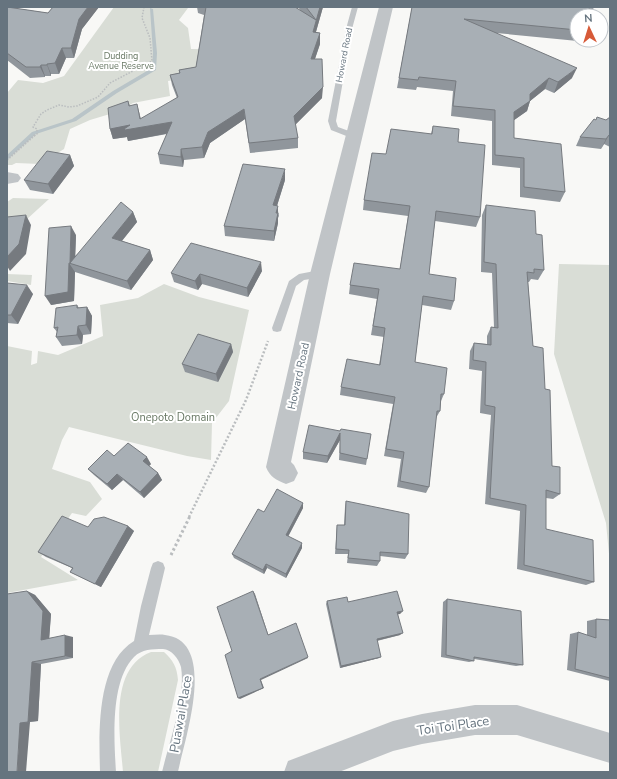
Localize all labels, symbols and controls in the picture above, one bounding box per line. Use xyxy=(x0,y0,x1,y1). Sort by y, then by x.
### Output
north arrow xyxy=(569,8,609,48)
text: N xyxy=(584,11,593,26)
street label: Howard Road xyxy=(333,27,355,83)
park label: Dudding Avenue Reserve xyxy=(88,50,154,72)
street label: Howard Road xyxy=(284,341,313,411)
park label: Onepoto Domain xyxy=(131,410,215,425)
street label: Puawai Place xyxy=(165,674,197,754)
street label: Toi Toi Place xyxy=(416,712,490,740)

